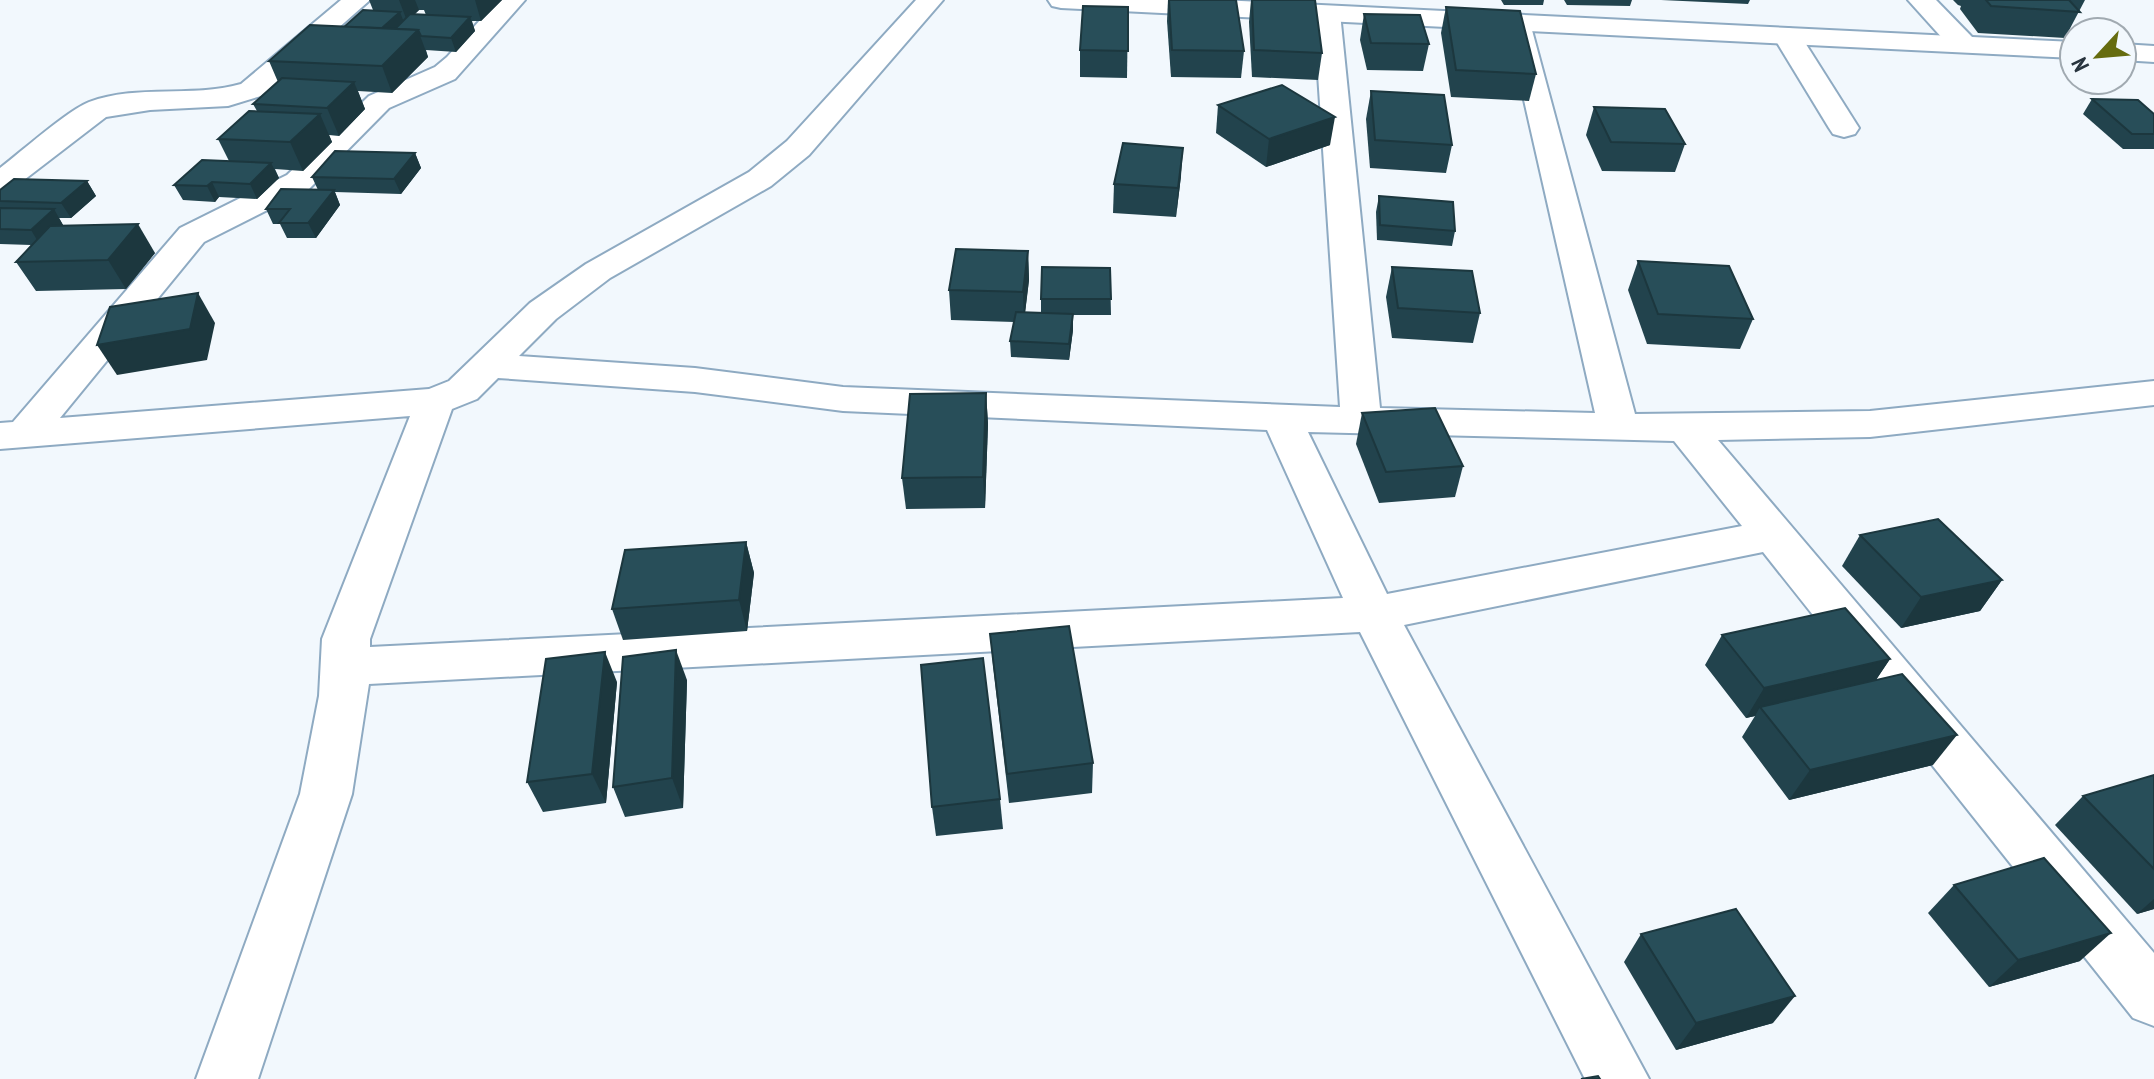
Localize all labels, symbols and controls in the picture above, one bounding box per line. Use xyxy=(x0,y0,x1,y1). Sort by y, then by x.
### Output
north arrow xyxy=(2058,16,2138,96)
text: N xyxy=(2065,53,2095,76)

